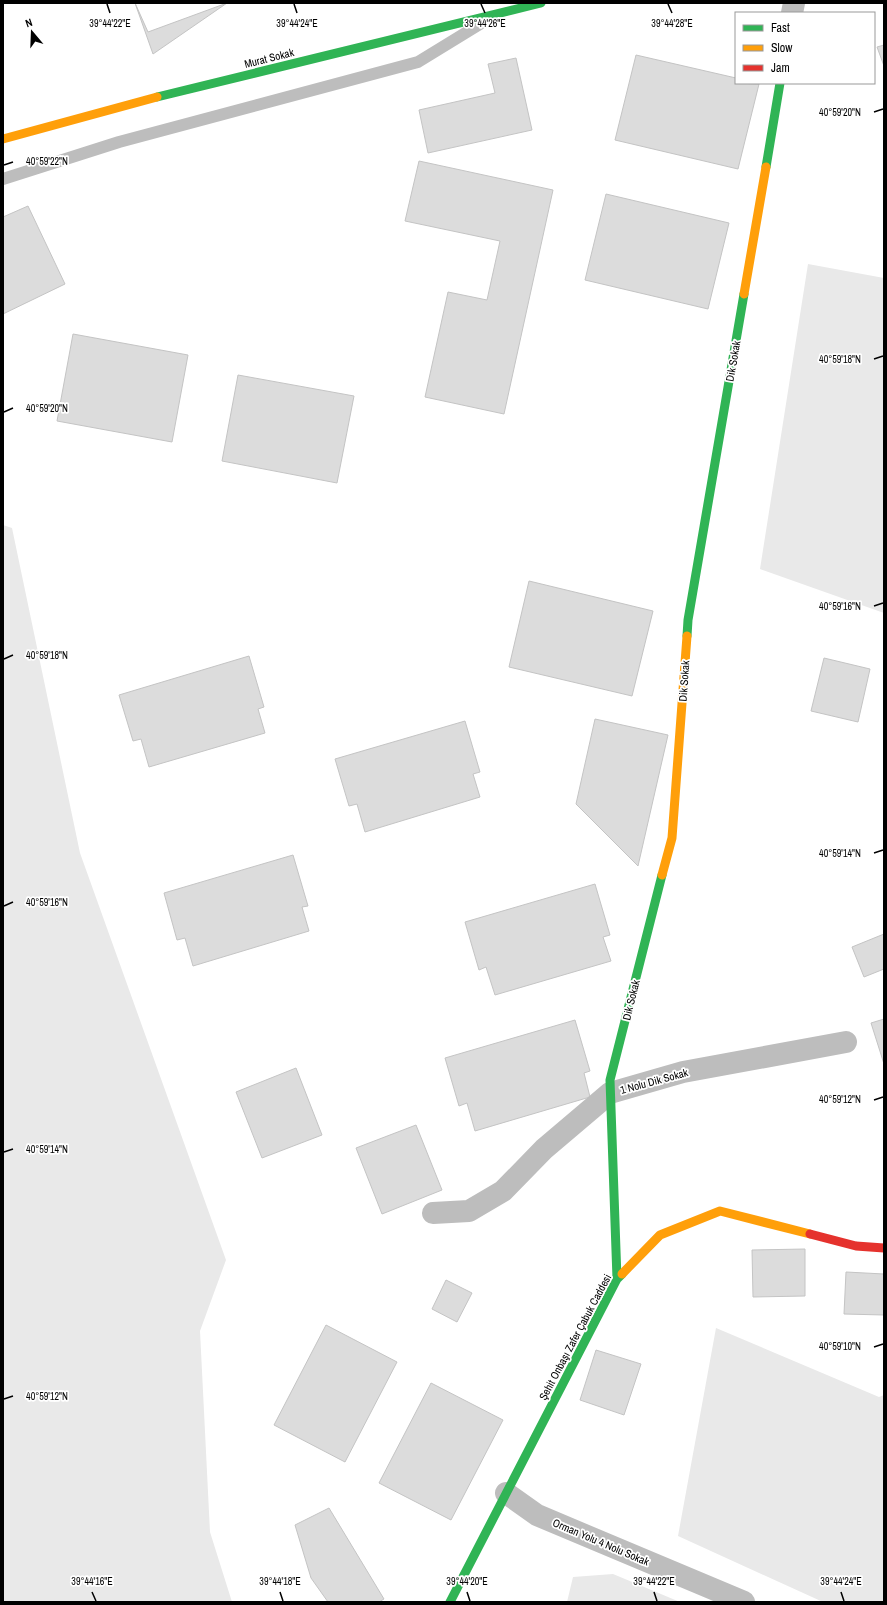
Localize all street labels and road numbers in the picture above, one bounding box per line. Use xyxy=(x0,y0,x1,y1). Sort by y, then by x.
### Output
street label: Murat Sokak xyxy=(243,45,296,71)
street label: Dik Sokak xyxy=(723,339,744,382)
street label: Dik Sokak xyxy=(676,660,692,702)
street label: Dik Sokak xyxy=(619,978,643,1022)
street label: 1 Nolu Dik Sokak xyxy=(619,1065,690,1097)
street label: Şehit Onbaşı Zafer Çabuk Caddesi xyxy=(536,1272,614,1402)
street label: Orman Yolu 4 Nolu Sokak xyxy=(551,1515,652,1569)

